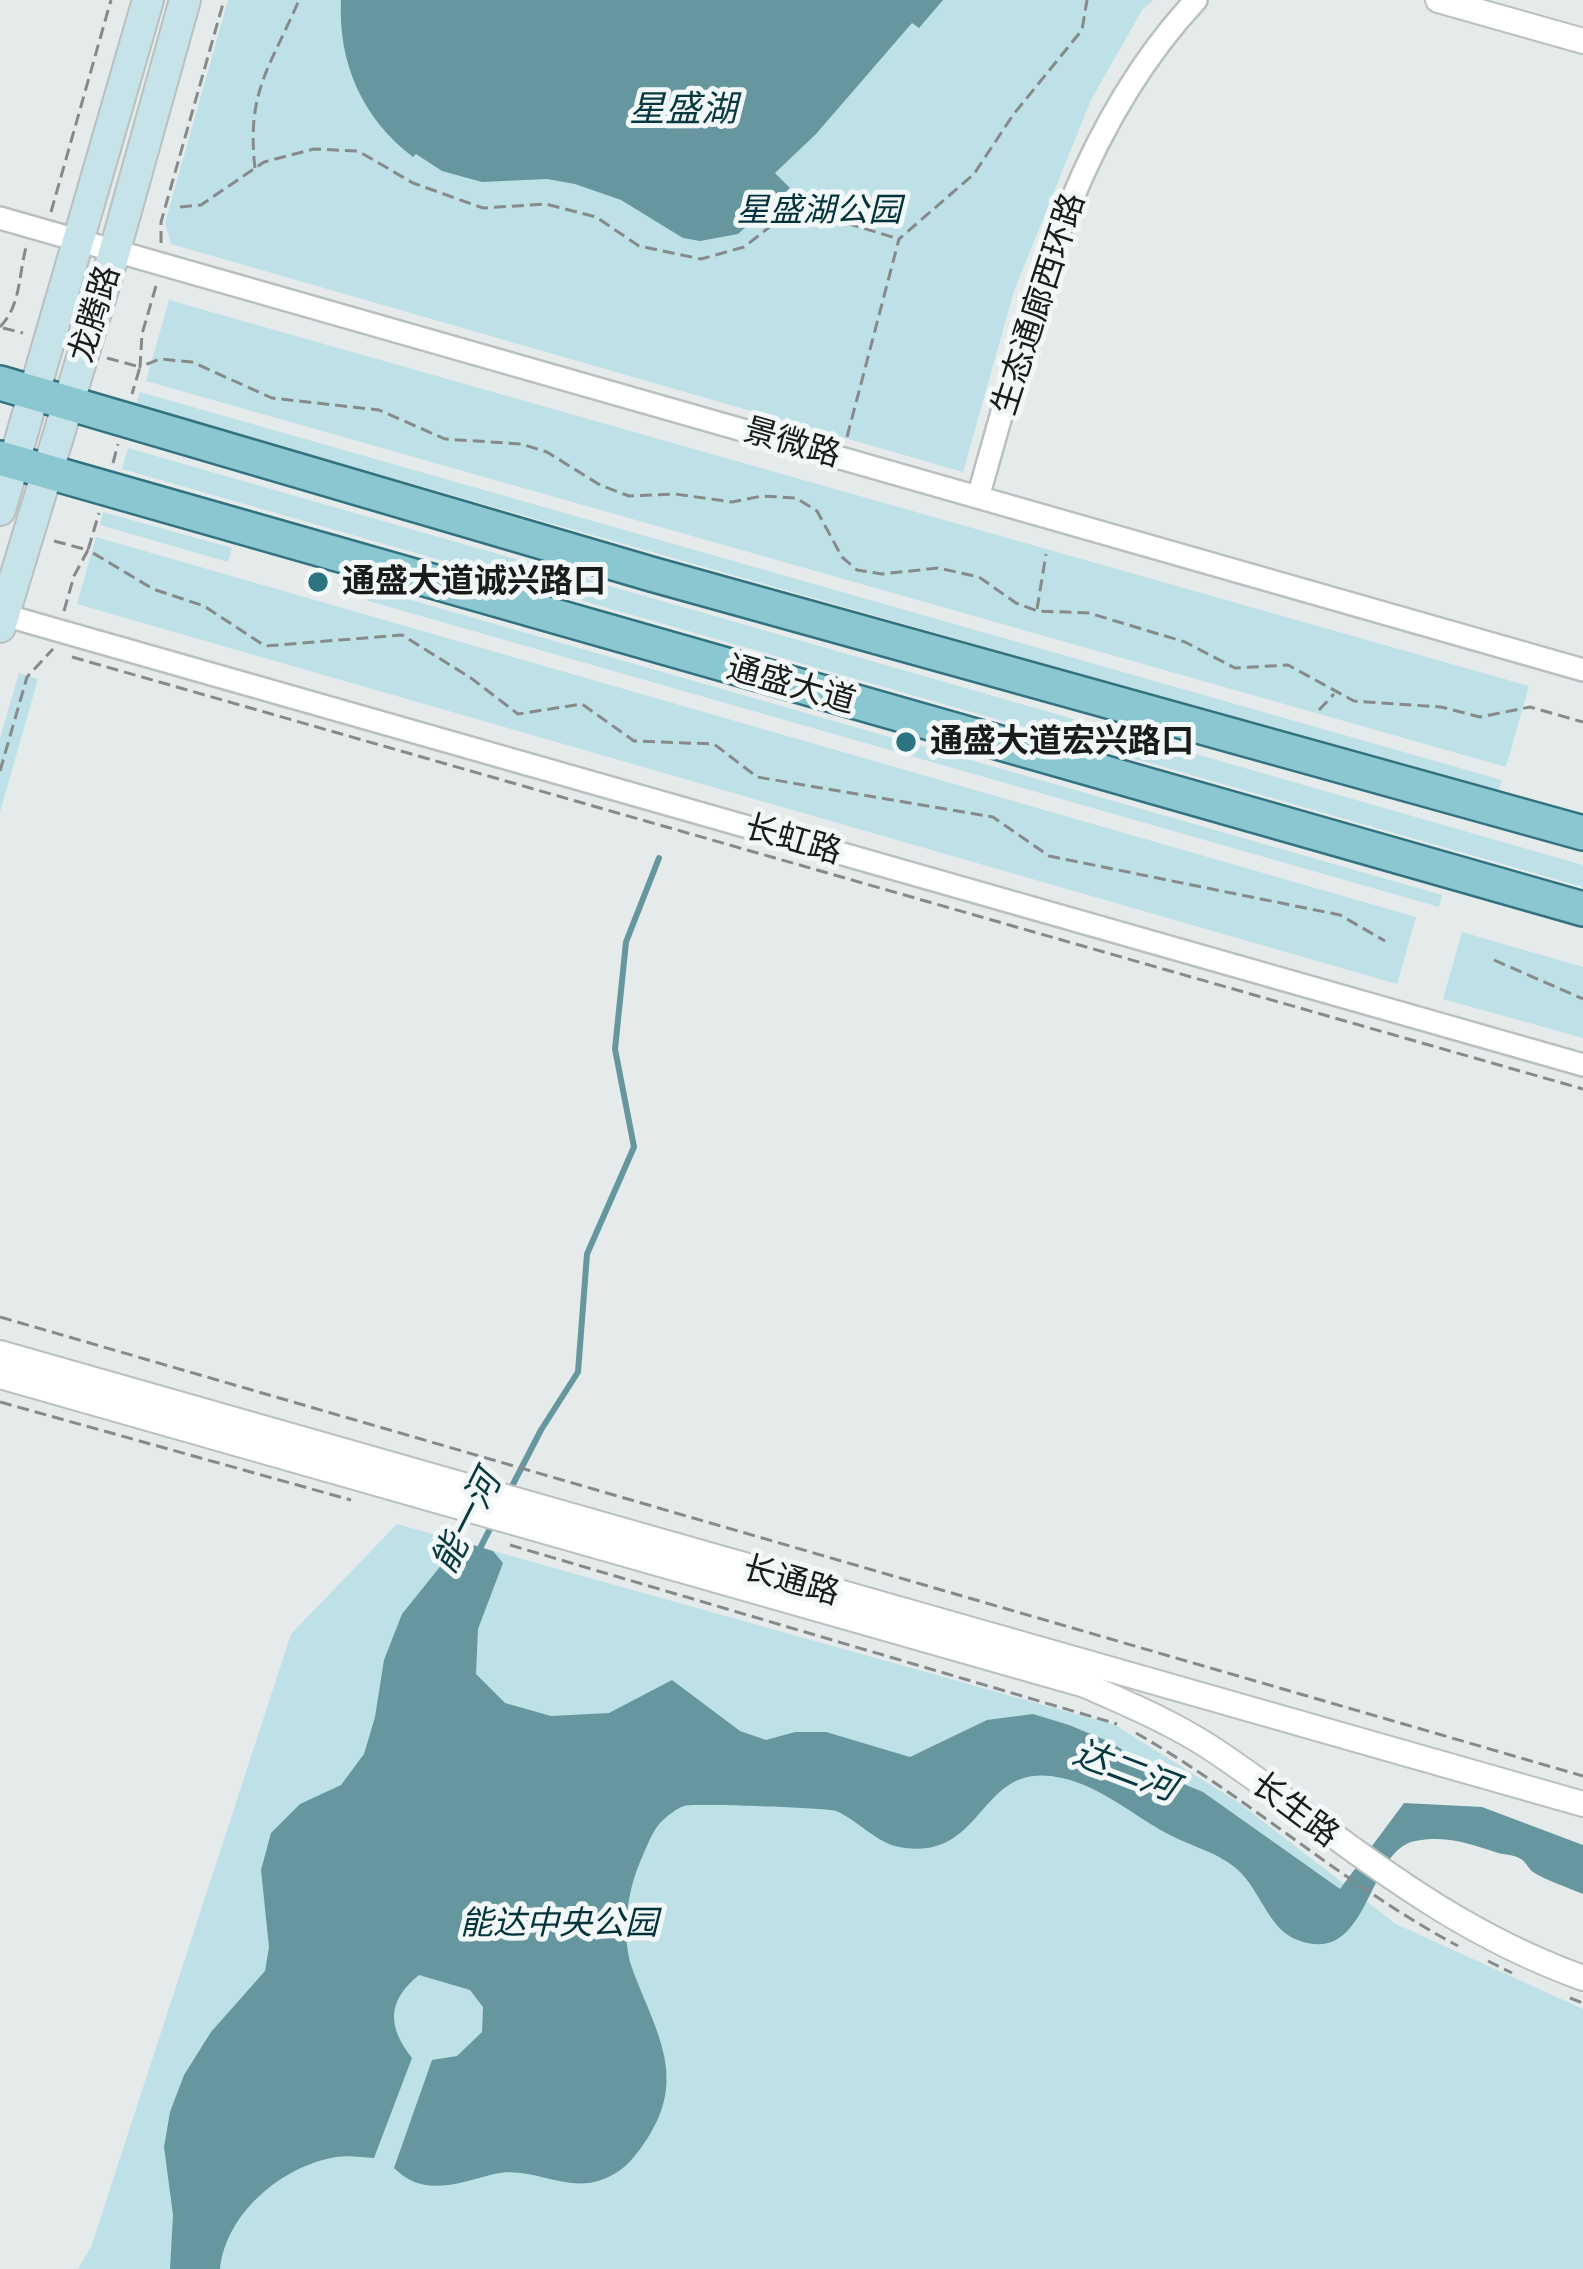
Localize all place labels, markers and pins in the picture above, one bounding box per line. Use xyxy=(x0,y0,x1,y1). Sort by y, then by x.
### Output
place label: 通盛大道诚兴路口 xyxy=(342,562,606,602)
marker: 通盛大道诚兴路口 xyxy=(305,569,331,595)
place label: 通盛大道宏兴路口 xyxy=(930,722,1194,762)
marker: 通盛大道宏兴路口 xyxy=(893,729,919,755)

